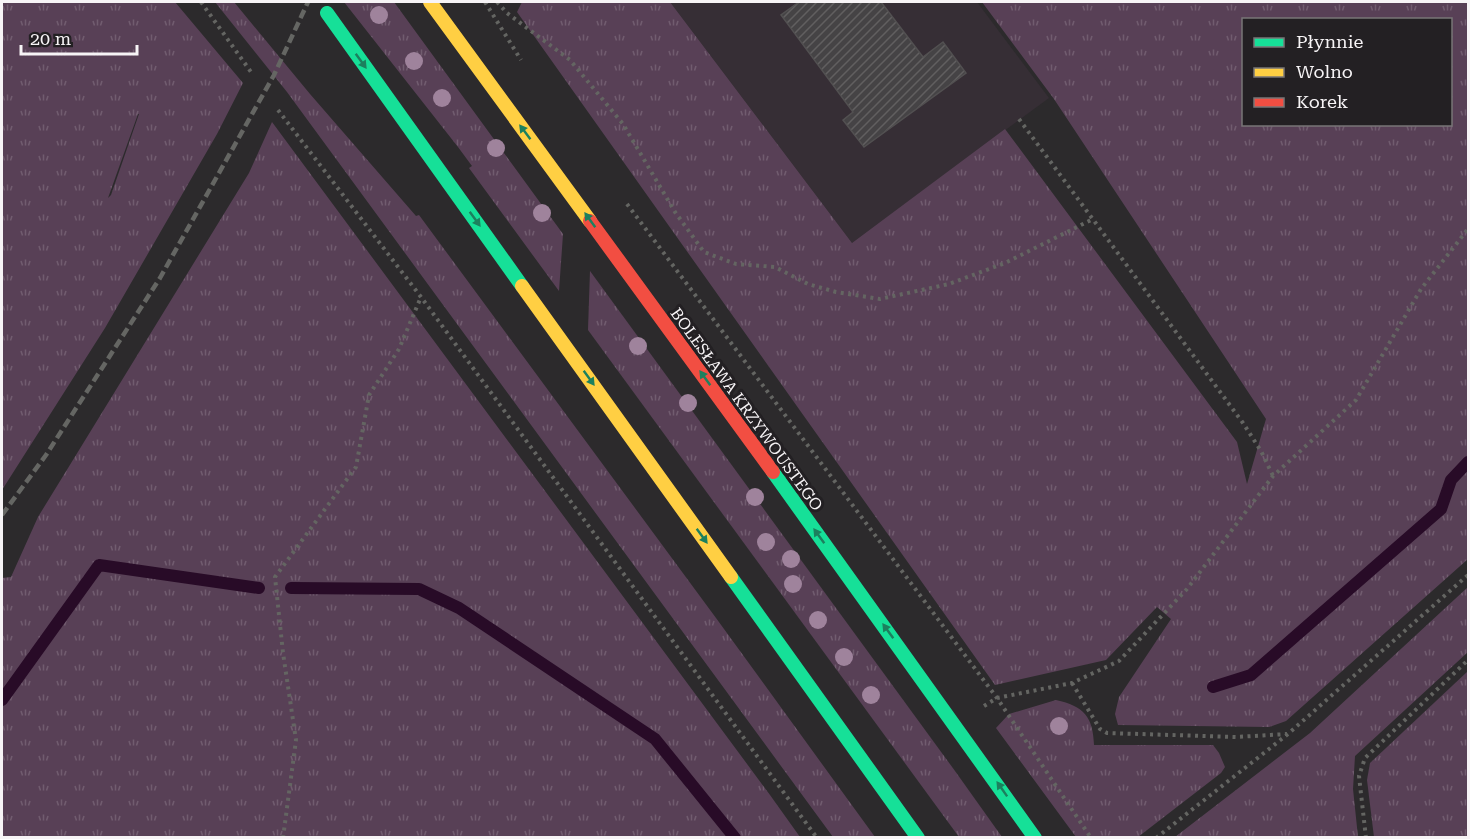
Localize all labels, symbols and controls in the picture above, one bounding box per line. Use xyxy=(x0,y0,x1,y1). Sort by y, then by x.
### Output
scale bar xyxy=(21,18,136,56)
legend xyxy=(1242,18,1452,126)
text: 20 m xyxy=(30,28,71,49)
text: Płynnie xyxy=(1296,31,1363,52)
one-way arrow xyxy=(355,53,367,68)
text: Wolno xyxy=(1296,61,1353,82)
text: Korek xyxy=(1296,91,1348,112)
one-way arrow xyxy=(520,125,532,140)
one-way arrow xyxy=(469,211,481,227)
one-way arrow xyxy=(584,213,596,229)
street label: BOLESŁAWA KRZYWOUSTEGO xyxy=(667,304,827,514)
one-way arrow xyxy=(582,370,594,385)
one-way arrow xyxy=(699,370,711,385)
one-way arrow xyxy=(696,528,708,544)
one-way arrow xyxy=(813,528,825,544)
one-way arrow xyxy=(882,623,894,639)
one-way arrow xyxy=(996,782,1008,798)

